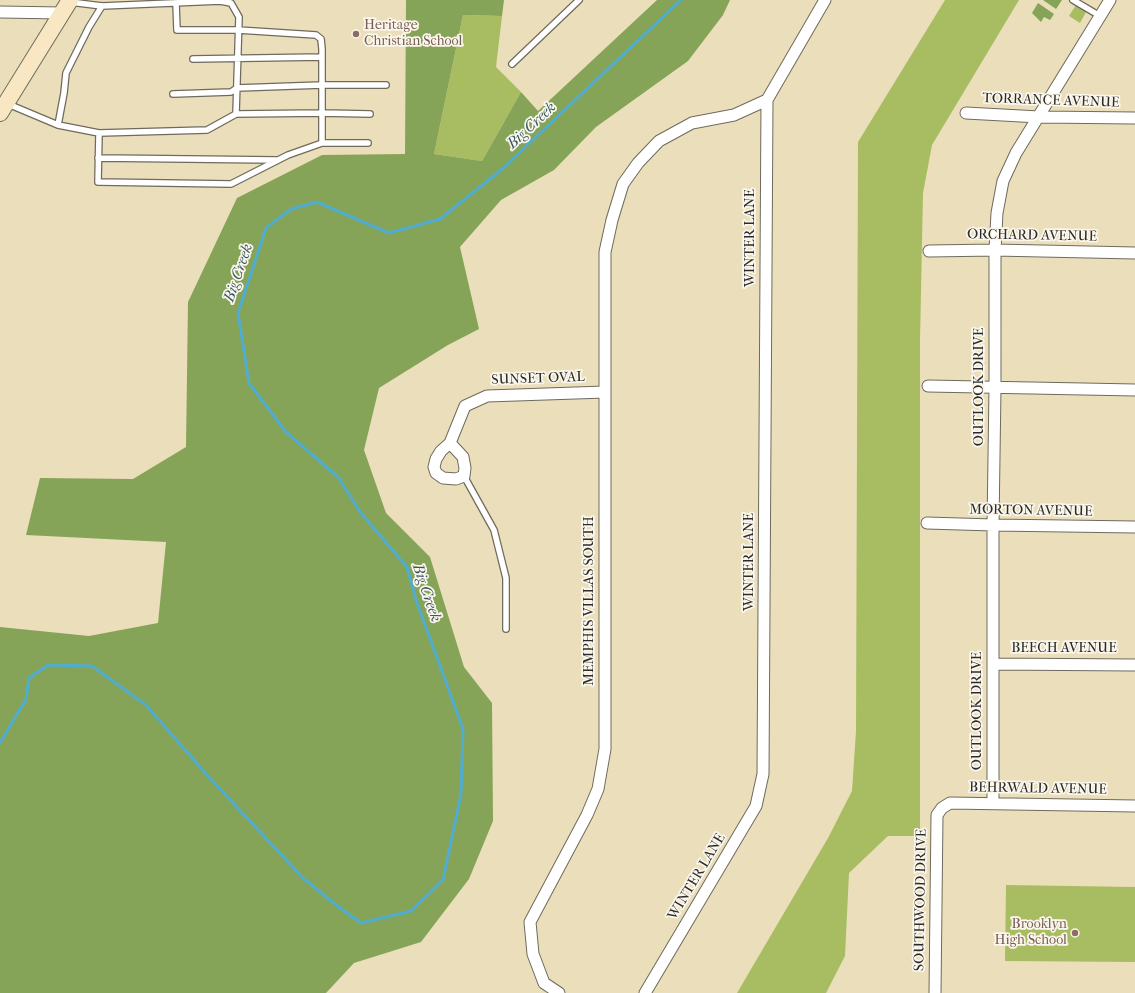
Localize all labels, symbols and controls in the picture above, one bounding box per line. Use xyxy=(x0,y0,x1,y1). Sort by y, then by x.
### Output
place label: Heritage Christian School xyxy=(364,18,462,50)
marker: Heritage Christian School xyxy=(351,29,361,39)
street label: TORRANCE AVENUE xyxy=(982,90,1120,112)
water label: Big Creek xyxy=(504,99,560,153)
street label: WINTER LANE xyxy=(743,189,759,287)
street label: ORCHARD AVENUE xyxy=(967,226,1097,246)
water label: Big Creek xyxy=(221,242,257,304)
street label: OUTLOOK DRIVE xyxy=(972,328,988,446)
street label: SUNSET OVAL xyxy=(491,369,585,389)
street label: MORTON AVENUE xyxy=(969,502,1093,520)
street label: WINTER LANE xyxy=(742,513,758,611)
street label: MEMPHIS VILLAS SOUTH xyxy=(582,516,598,686)
water label: Big Creek xyxy=(408,562,444,624)
street label: BEECH AVENUE xyxy=(1011,641,1117,657)
street label: OUTLOOK DRIVE xyxy=(970,652,986,770)
street label: BEHRWALD AVENUE xyxy=(969,779,1107,799)
street label: SOUTHWOOD DRIVE xyxy=(911,829,931,971)
street label: WINTER LANE xyxy=(665,831,729,923)
place label: Brooklyn High School xyxy=(994,917,1067,950)
marker: Brooklyn High School xyxy=(1070,928,1080,938)

